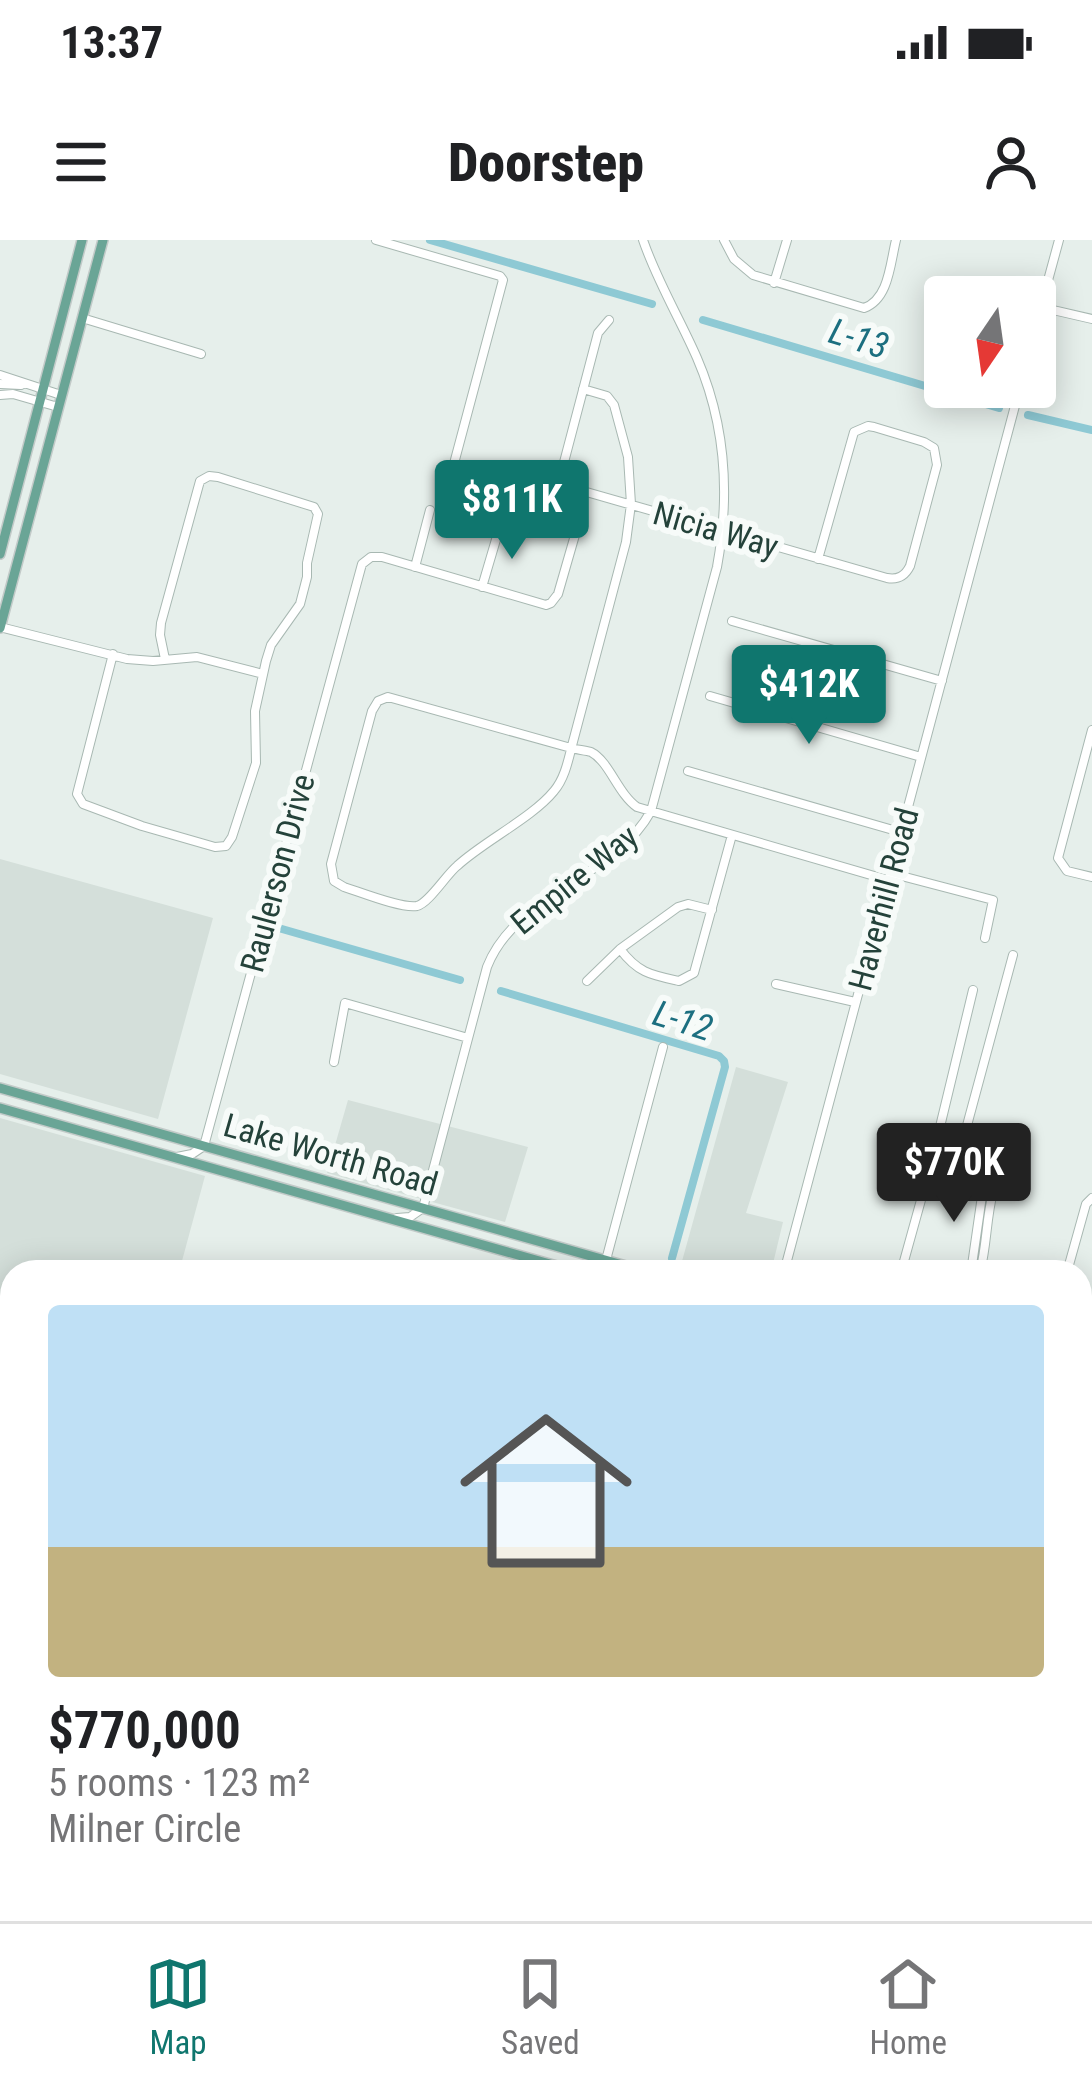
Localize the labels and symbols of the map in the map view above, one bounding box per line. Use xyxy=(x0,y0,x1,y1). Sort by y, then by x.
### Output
north arrow xyxy=(924,276,1056,408)
water label: L-13 xyxy=(824,310,893,368)
pin: $811K xyxy=(428,460,596,562)
street label: Nicia Way xyxy=(649,493,783,566)
pin: $412K xyxy=(725,645,893,747)
street label: Raulerson Drive xyxy=(232,770,323,976)
street label: Haverhill Road xyxy=(840,803,927,995)
street label: Empire Way xyxy=(503,816,646,942)
water label: L-12 xyxy=(648,992,717,1050)
street label: Lake Worth Road xyxy=(219,1105,442,1204)
pin: $770K xyxy=(870,1123,1038,1225)

